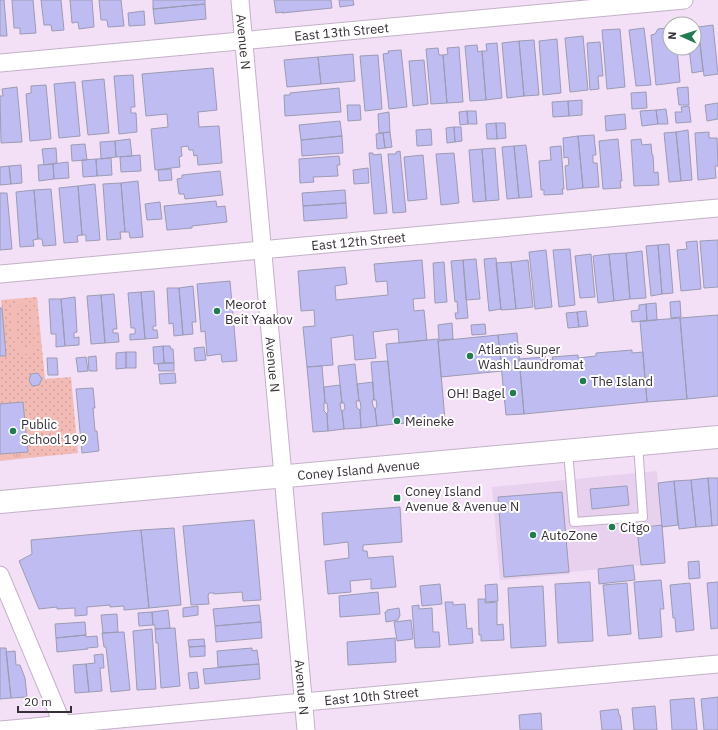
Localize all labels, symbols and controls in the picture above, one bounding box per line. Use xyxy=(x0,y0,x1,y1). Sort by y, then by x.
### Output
street label: Avenue N xyxy=(232,13,254,70)
north arrow xyxy=(662,16,702,56)
street label: East 13th Street xyxy=(294,19,390,45)
text: N xyxy=(665,31,679,40)
street label: East 12th Street xyxy=(311,229,407,254)
place label: Meorot Beit Yaakov xyxy=(225,296,293,328)
marker: Meorot Beit Yaakov xyxy=(212,306,222,316)
street label: Avenue N xyxy=(261,336,283,393)
place label: Atlantis Super Wash Laundromat xyxy=(478,341,584,373)
marker: Atlantis Super Wash Laundromat xyxy=(465,351,475,361)
place label: The Island xyxy=(591,373,653,390)
marker: The Island xyxy=(578,376,588,386)
place label: OH! Bagel xyxy=(447,385,505,402)
marker: OH! Bagel xyxy=(508,388,518,398)
place label: Meineke xyxy=(405,413,454,430)
place label: Public School 199 xyxy=(21,416,87,448)
marker: Meineke xyxy=(392,416,402,426)
marker: Public School 199 xyxy=(8,426,18,436)
street label: Coney Island Avenue xyxy=(297,456,421,484)
place label: Coney Island Avenue & Avenue N xyxy=(405,483,519,515)
marker: Coney Island Avenue & Avenue N xyxy=(392,493,402,503)
place label: Citgo xyxy=(620,519,650,536)
marker: Citgo xyxy=(607,522,617,532)
place label: AutoZone xyxy=(541,527,598,544)
marker: AutoZone xyxy=(528,530,538,540)
street label: Avenue N xyxy=(291,659,313,716)
street label: East 10th Street xyxy=(323,684,419,709)
scale bar xyxy=(18,688,71,714)
text: 20 m xyxy=(24,694,52,709)

